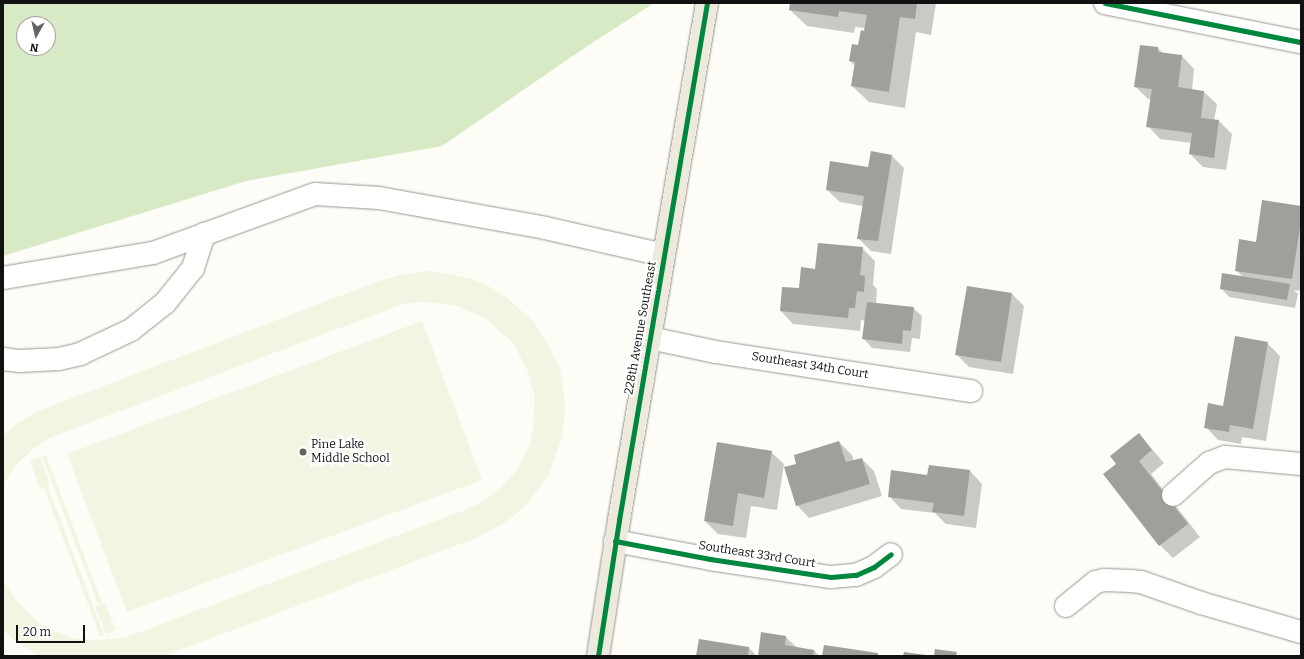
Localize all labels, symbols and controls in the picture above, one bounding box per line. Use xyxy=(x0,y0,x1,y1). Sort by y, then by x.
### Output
north arrow xyxy=(16,16,56,56)
text: N xyxy=(29,40,40,54)
street label: 228th Avenue Southeast xyxy=(622,260,660,396)
street label: Southeast 34th Court xyxy=(751,350,869,382)
place label: Pine Lake Middle School xyxy=(311,438,390,466)
marker: Pine Lake Middle School xyxy=(298,447,308,457)
street label: Southeast 33rd Court xyxy=(698,539,816,571)
scale bar xyxy=(18,617,87,643)
text: 20 m xyxy=(23,625,51,639)

